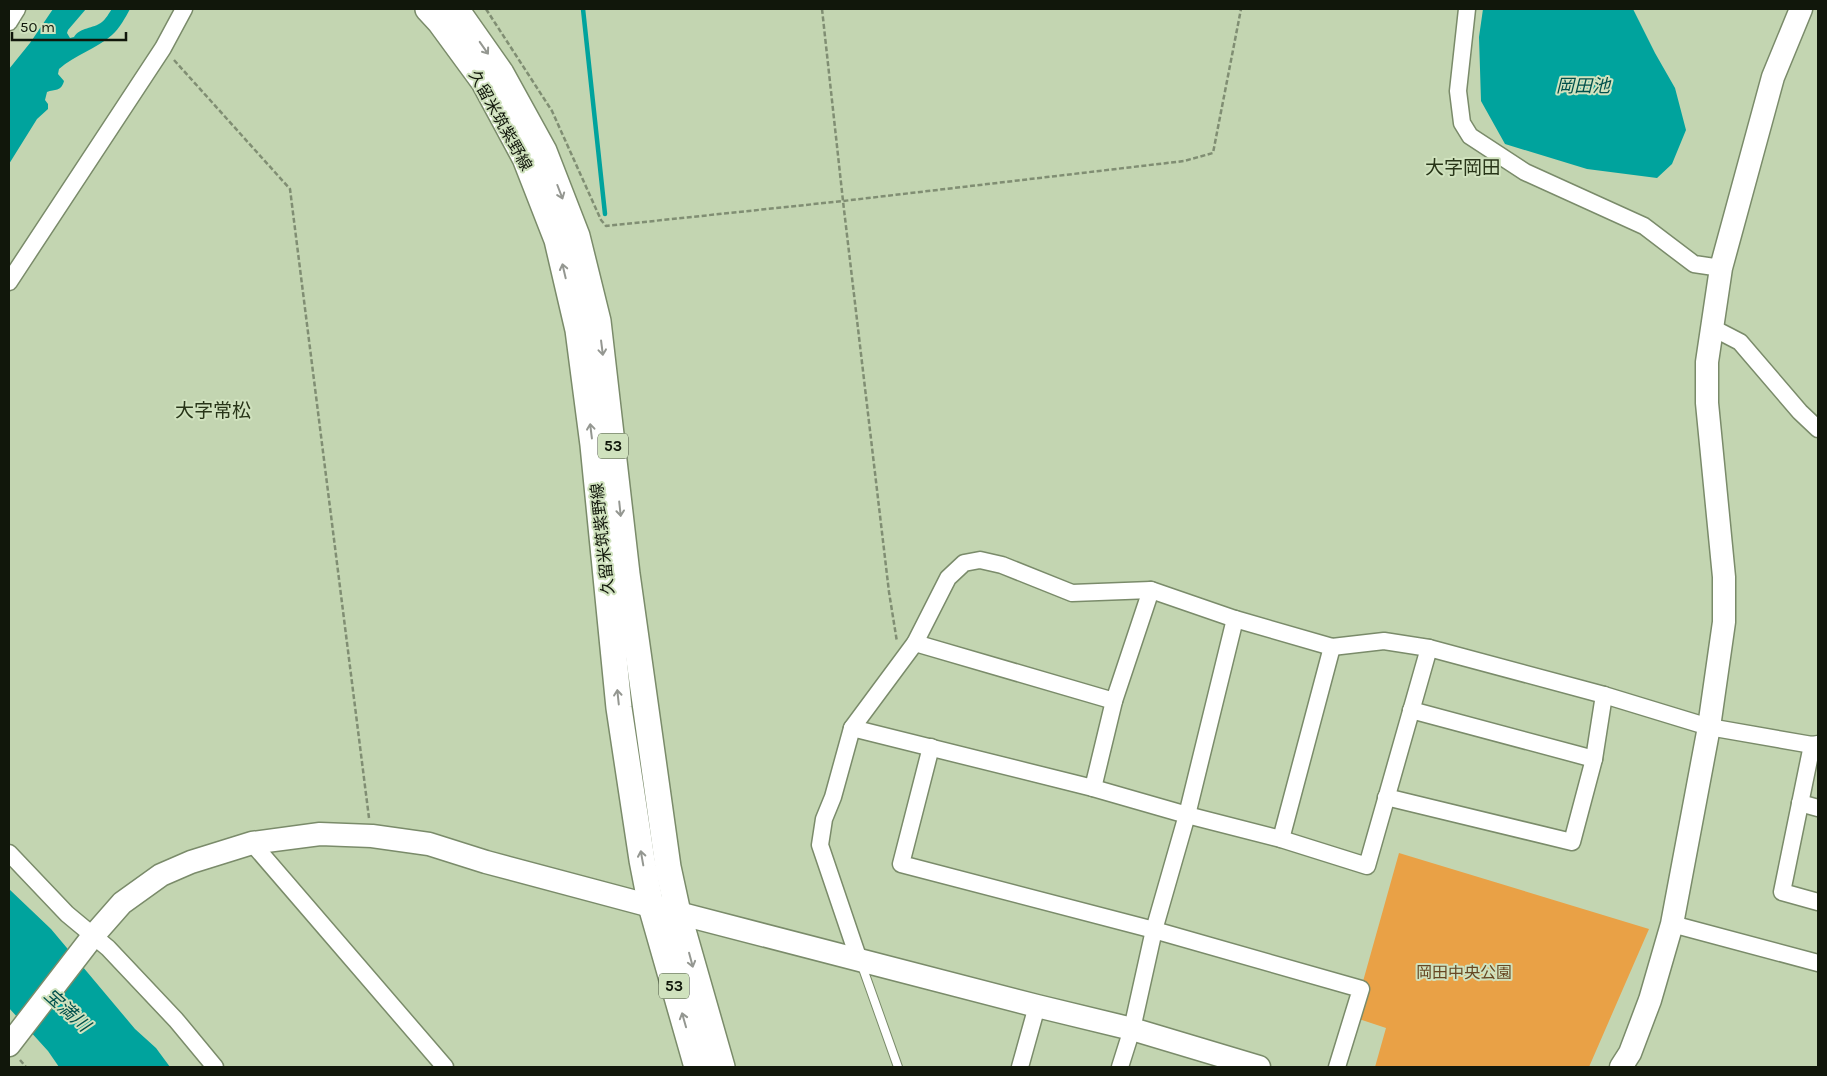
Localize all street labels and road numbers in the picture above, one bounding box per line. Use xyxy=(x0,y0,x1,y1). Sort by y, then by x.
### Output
street label: 久留米筑紫野線 xyxy=(465,67,536,174)
road number: 53 xyxy=(598,434,628,458)
street label: 久留米筑紫野線 xyxy=(587,482,618,596)
road number: 53 xyxy=(659,974,689,998)

